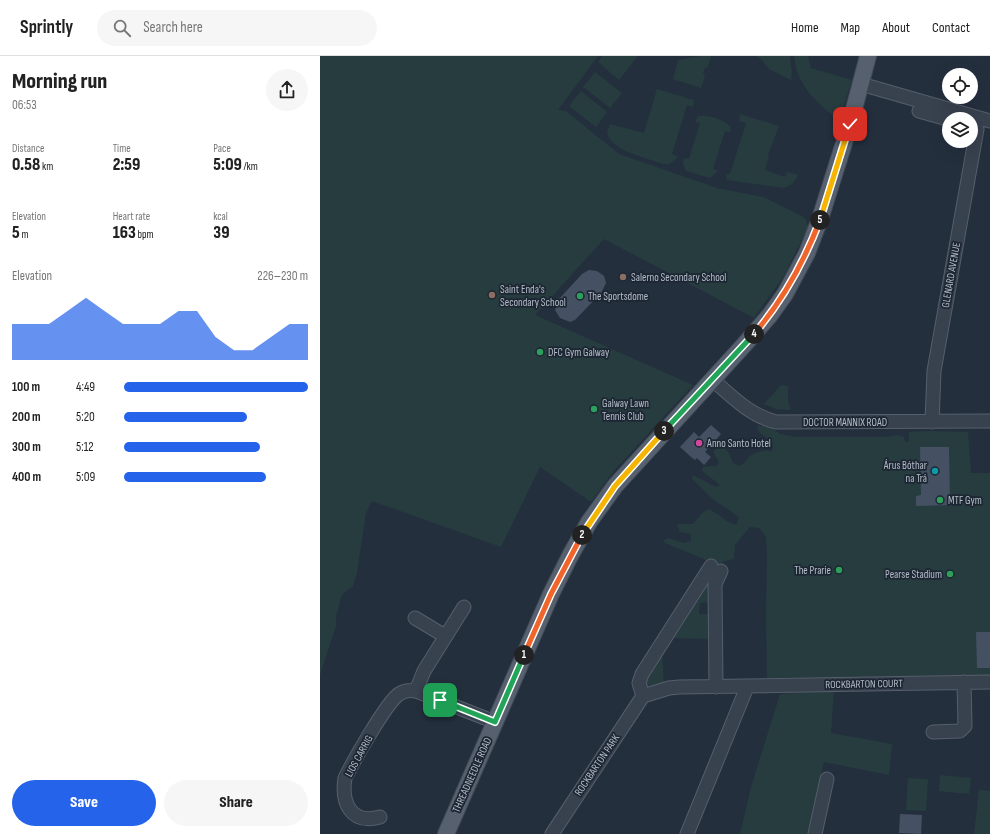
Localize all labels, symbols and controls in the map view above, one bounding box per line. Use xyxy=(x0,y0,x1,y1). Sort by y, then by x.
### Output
search box xyxy=(97,10,377,46)
text: Sprintly xyxy=(20,16,73,39)
icon: search xyxy=(111,17,133,39)
text: Search here xyxy=(143,18,203,37)
text: Home xyxy=(791,19,819,36)
text: Map xyxy=(841,19,860,36)
text: About xyxy=(882,19,910,36)
text: Contact xyxy=(932,19,970,36)
text: Morning run xyxy=(12,68,107,95)
map controls xyxy=(942,68,978,148)
button: locate xyxy=(942,68,978,104)
button: share xyxy=(266,69,308,111)
text: 06:53 xyxy=(12,97,37,113)
pin xyxy=(833,107,867,141)
button: layers xyxy=(942,112,978,148)
icon: check xyxy=(839,113,861,135)
text: Distance xyxy=(12,142,44,155)
text: Time xyxy=(113,142,131,155)
text: Pace xyxy=(213,142,231,155)
text: 0.58 xyxy=(12,155,40,175)
text: 2:59 xyxy=(113,155,140,175)
text: 5:09 xyxy=(213,155,242,175)
text: km xyxy=(40,160,53,173)
text: /km xyxy=(242,160,258,173)
text: Elevation xyxy=(12,210,46,223)
text: Heart rate xyxy=(113,210,150,223)
text: kcal xyxy=(213,210,228,223)
pin: 5 xyxy=(810,210,830,230)
text: 5 xyxy=(818,213,822,226)
text: 5 xyxy=(12,223,20,243)
text: 163 xyxy=(113,223,136,243)
text: 39 xyxy=(213,223,229,243)
text: m xyxy=(20,228,29,241)
text: bpm xyxy=(136,228,154,241)
street label: GLENARD AVENUE xyxy=(939,241,963,309)
text: Elevation xyxy=(12,268,52,284)
text: 226–230 m xyxy=(257,268,308,284)
place label: Salerno Secondary School xyxy=(631,271,726,284)
marker: Salerno Secondary School xyxy=(618,272,628,282)
place label: Saint Enda's Secondary School xyxy=(500,283,566,309)
marker: Saint Enda's Secondary School xyxy=(487,290,497,300)
place label: The Sportsdome xyxy=(588,290,648,303)
marker: The Sportsdome xyxy=(575,291,585,301)
pin: 4 xyxy=(744,324,764,344)
text: 4 xyxy=(751,327,757,340)
place label: DFC Gym Galway xyxy=(548,346,610,359)
marker: DFC Gym Galway xyxy=(535,347,545,357)
text: 100 m xyxy=(12,379,40,395)
text: 4:49 xyxy=(76,379,95,395)
place label: Galway Lawn Tennis Club xyxy=(602,397,649,423)
marker: Galway Lawn Tennis Club xyxy=(589,404,599,414)
text: 200 m xyxy=(12,409,41,425)
text: 5:20 xyxy=(76,409,95,425)
street label: DOCTOR MANNIX ROAD xyxy=(803,416,887,429)
pin: 3 xyxy=(654,421,674,441)
text: 3 xyxy=(662,424,666,437)
place label: Anno Santo Hotel xyxy=(706,437,771,450)
marker: Anno Santo Hotel xyxy=(694,438,704,448)
text: 300 m xyxy=(12,439,41,455)
text: 5:12 xyxy=(76,439,94,455)
place label: Árus Bóthar na Trá xyxy=(883,459,927,485)
marker: Árus Bóthar na Trá xyxy=(930,466,940,476)
text: 400 m xyxy=(12,469,41,485)
text: 5:09 xyxy=(76,469,95,485)
place label: MTF Gym xyxy=(948,494,982,507)
marker: MTF Gym xyxy=(935,495,945,505)
pin: 2 xyxy=(572,525,592,545)
text: 2 xyxy=(580,528,584,541)
place label: The Prarie xyxy=(794,564,831,577)
marker: The Prarie xyxy=(834,565,844,575)
place label: Pearse Stadium xyxy=(885,568,942,581)
marker: Pearse Stadium xyxy=(945,569,955,579)
pin: 1 xyxy=(514,645,534,665)
text: 1 xyxy=(522,648,526,661)
street label: ROCKBARTON COURT xyxy=(825,677,904,691)
pin xyxy=(423,683,457,717)
icon: arrive xyxy=(429,689,451,711)
street label: ROCKBARTON PARK xyxy=(572,732,622,798)
street label: LIOS CARRIG xyxy=(342,733,376,779)
street label: THREADNEEDLE ROAD xyxy=(450,736,494,814)
button: Save xyxy=(12,780,156,826)
button: Share xyxy=(164,780,308,826)

